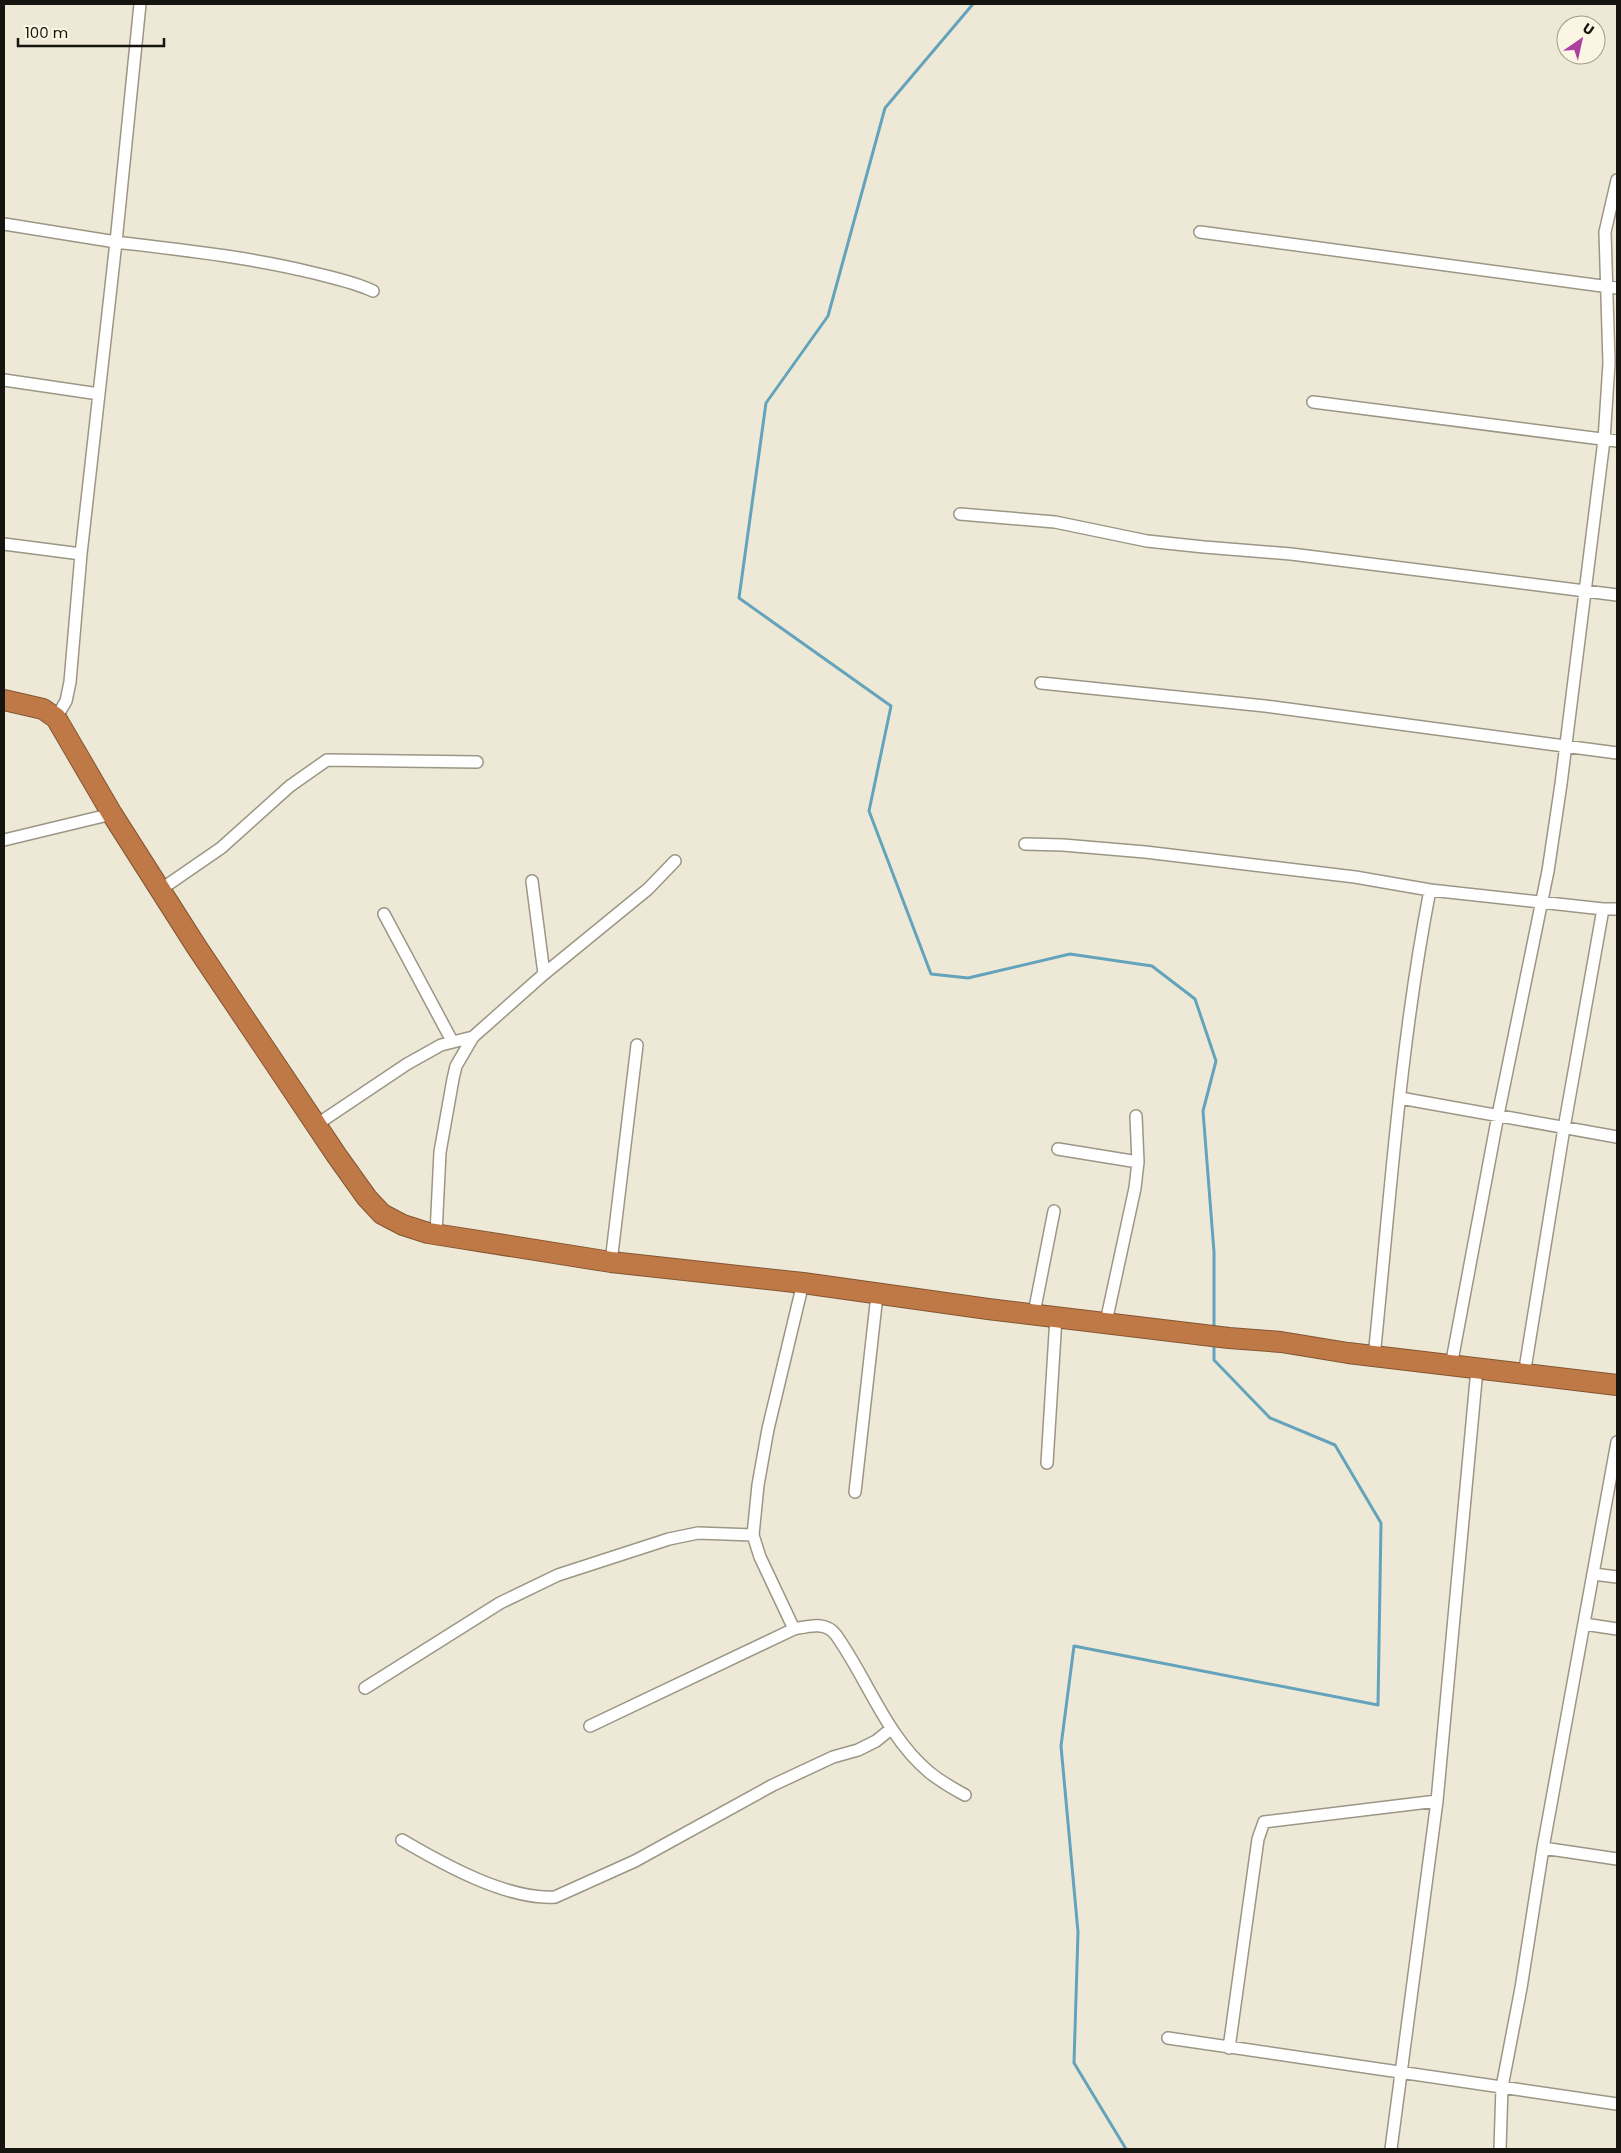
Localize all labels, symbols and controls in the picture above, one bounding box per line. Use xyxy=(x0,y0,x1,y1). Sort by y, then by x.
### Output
scale bar xyxy=(18,15,164,47)
north arrow xyxy=(1556,15,1606,65)
text: U xyxy=(1579,18,1598,40)
text: 100 m xyxy=(25,22,68,43)

